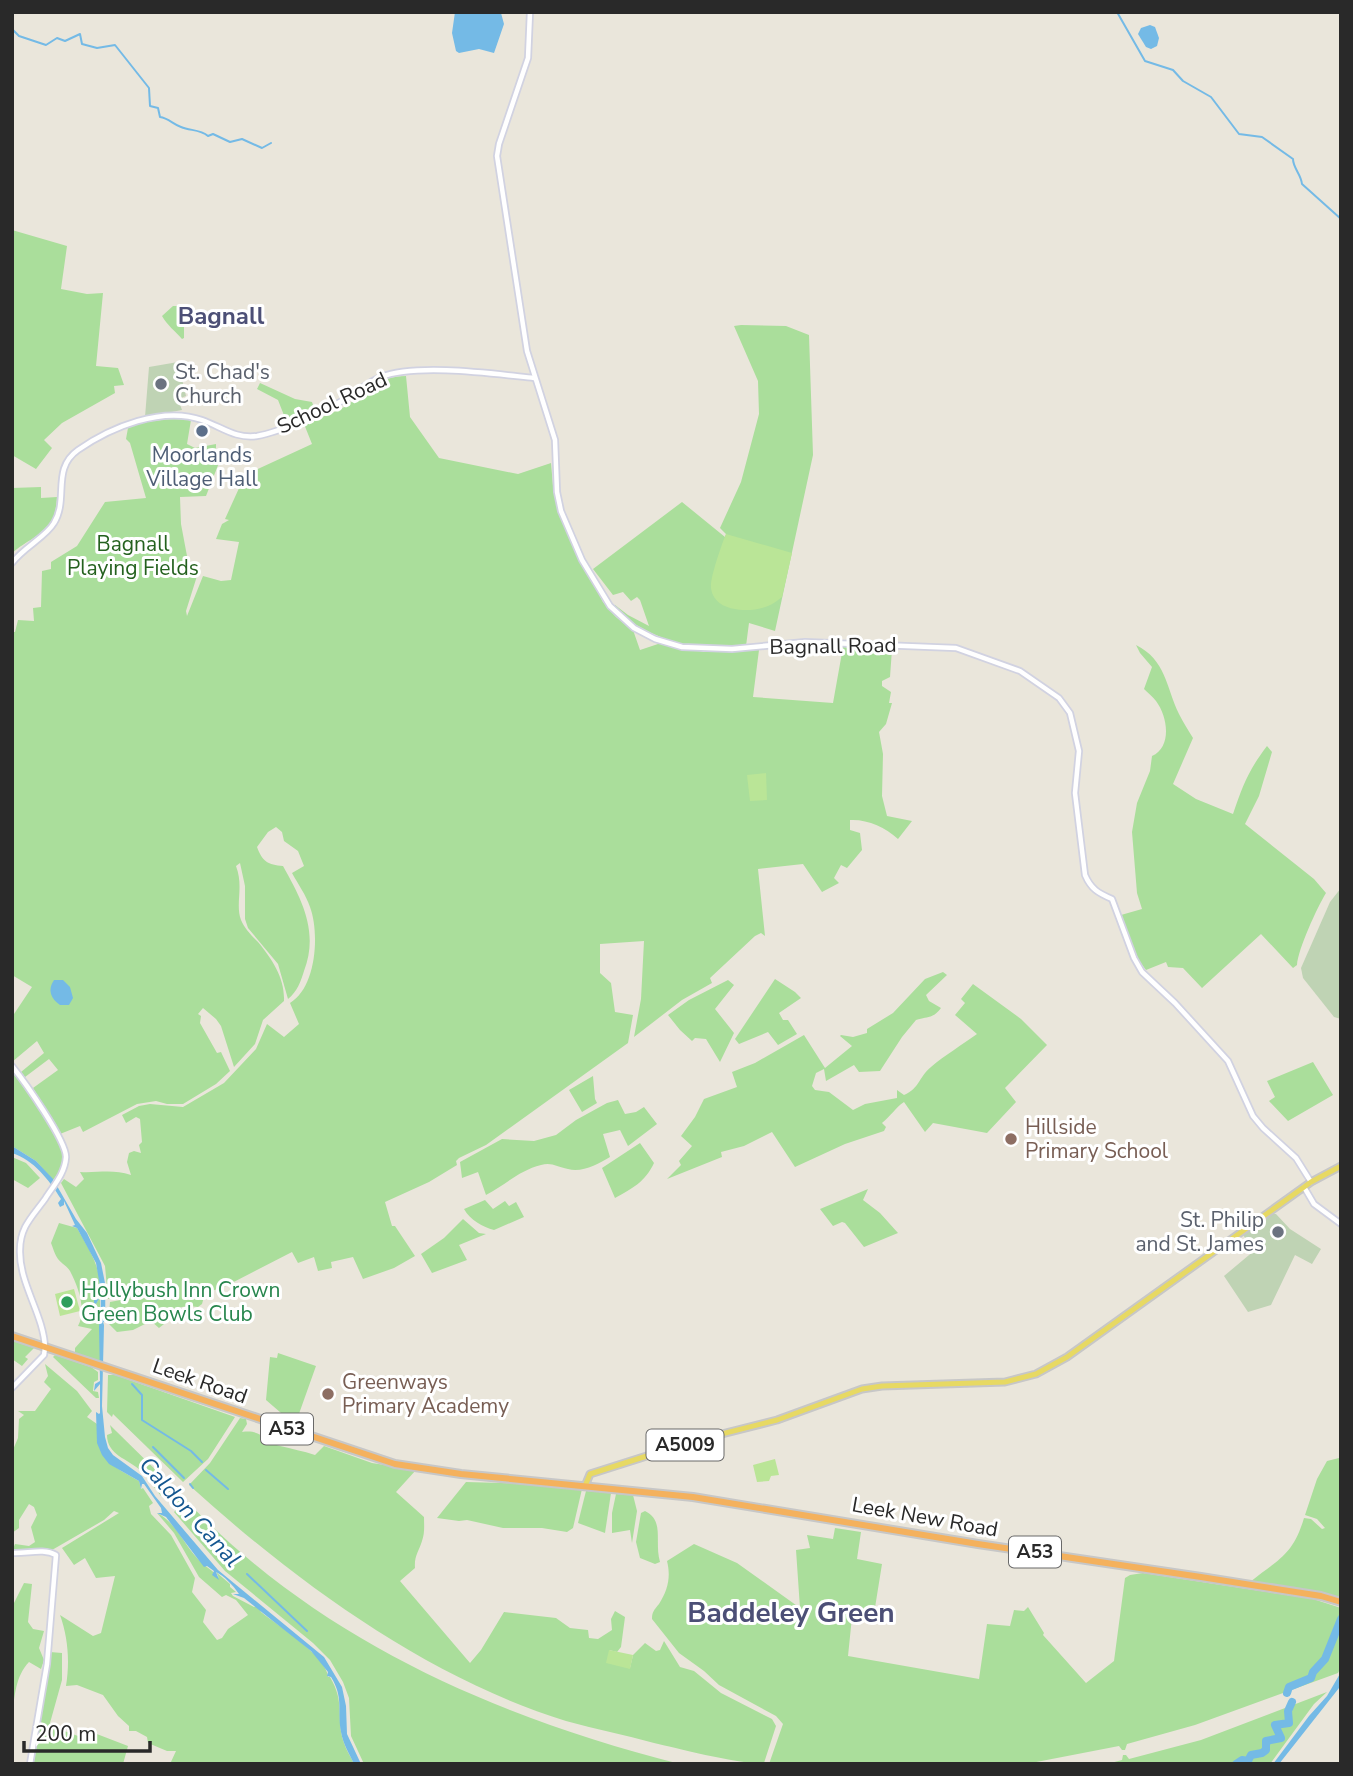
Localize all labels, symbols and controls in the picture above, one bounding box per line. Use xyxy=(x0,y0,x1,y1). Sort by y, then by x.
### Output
district label: Bagnall xyxy=(178,300,265,332)
place label: St. Chad's Church xyxy=(175,358,270,410)
street label: School Road xyxy=(272,365,392,441)
marker: St. Chad's Church xyxy=(153,376,169,392)
marker: Moorlands Village Hall xyxy=(194,423,210,439)
place label: Moorlands Village Hall xyxy=(145,441,258,493)
park label: Bagnall Playing Fields xyxy=(67,530,199,582)
street label: Bagnall Road xyxy=(769,631,897,661)
place label: Hillside Primary School xyxy=(1025,1113,1169,1165)
marker: Hillside Primary School xyxy=(1003,1131,1019,1147)
place label: St. Philip and St. James xyxy=(1135,1206,1264,1258)
marker: St. Philip and St. James xyxy=(1270,1224,1286,1240)
place label: Hollybush Inn Crown Green Bowls Club xyxy=(81,1276,280,1328)
marker: Hollybush Inn Crown Green Bowls Club xyxy=(59,1294,75,1310)
street label: Leek Road xyxy=(149,1352,251,1410)
place label: Greenways Primary Academy xyxy=(342,1368,509,1420)
marker: Greenways Primary Academy xyxy=(320,1386,336,1402)
road number: A53 xyxy=(261,1414,313,1444)
road number: A5009 xyxy=(646,1429,724,1460)
water label: Caldon Canal xyxy=(132,1450,248,1574)
street label: Leek New Road xyxy=(850,1490,1000,1544)
road number: A53 xyxy=(1009,1536,1061,1568)
district label: Baddeley Green xyxy=(687,1594,895,1632)
scale bar xyxy=(24,1710,150,1754)
text: 200 m xyxy=(35,1720,96,1748)

